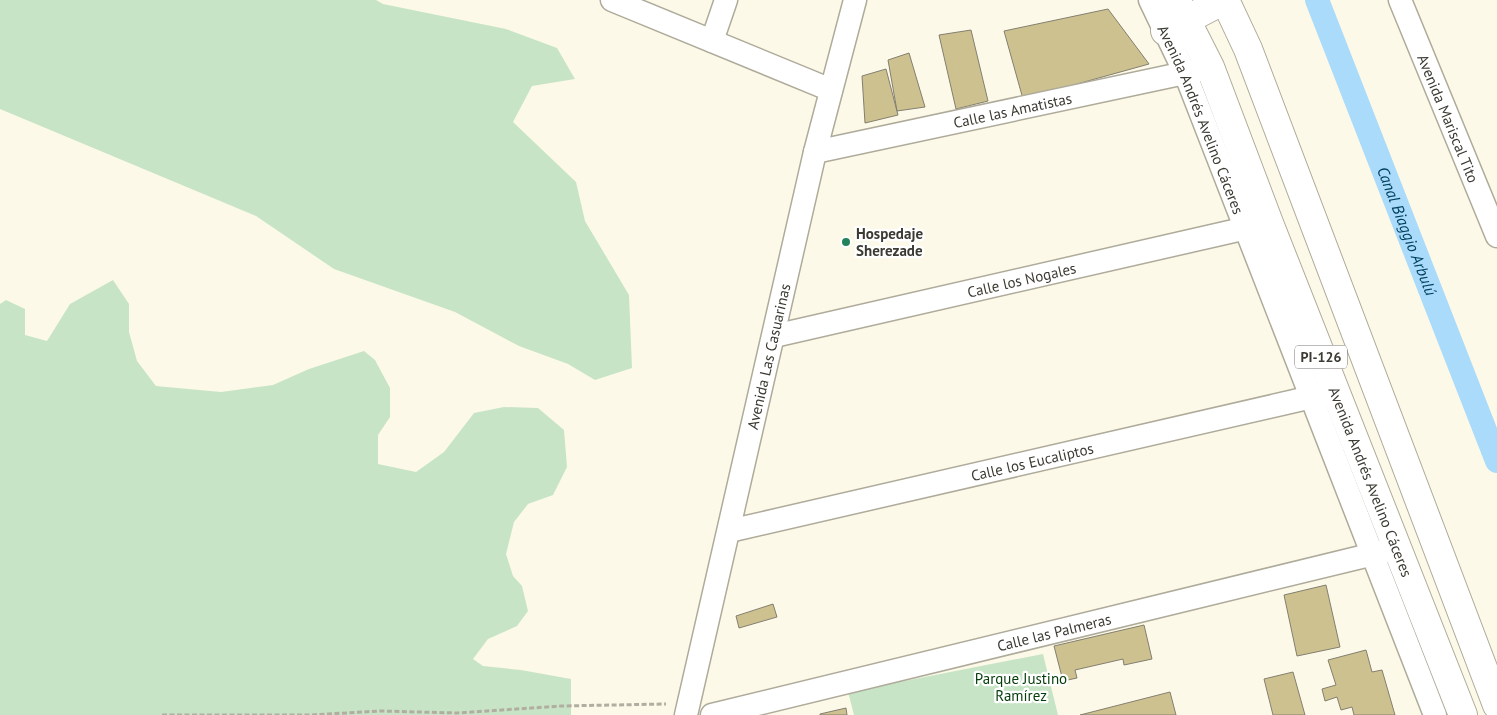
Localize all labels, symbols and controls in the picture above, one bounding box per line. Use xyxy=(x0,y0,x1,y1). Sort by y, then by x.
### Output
street label: Avenida Andrés Avelino Cáceres xyxy=(1154,22,1248,217)
street label: Avenida Mariscal Tito xyxy=(1414,51,1483,185)
street label: Calle las Amatistas xyxy=(952,88,1074,132)
water label: Canal Biaggio Arbulú xyxy=(1373,164,1441,298)
place label: Hospedaje Sherezade xyxy=(856,224,923,260)
marker: Hospedaje Sherezade xyxy=(840,236,852,248)
street label: Calle los Nogales xyxy=(965,258,1078,301)
street label: Avenida Las Casuarinas xyxy=(742,282,794,431)
road number: PI-126 xyxy=(1295,346,1347,368)
street label: Avenida Andrés Avelino Cáceres xyxy=(1325,384,1417,579)
street label: Calle los Eucaliptos xyxy=(969,438,1095,485)
street label: Calle las Palmeras xyxy=(995,609,1113,655)
park label: Parque Justino Ramírez xyxy=(975,669,1067,705)

